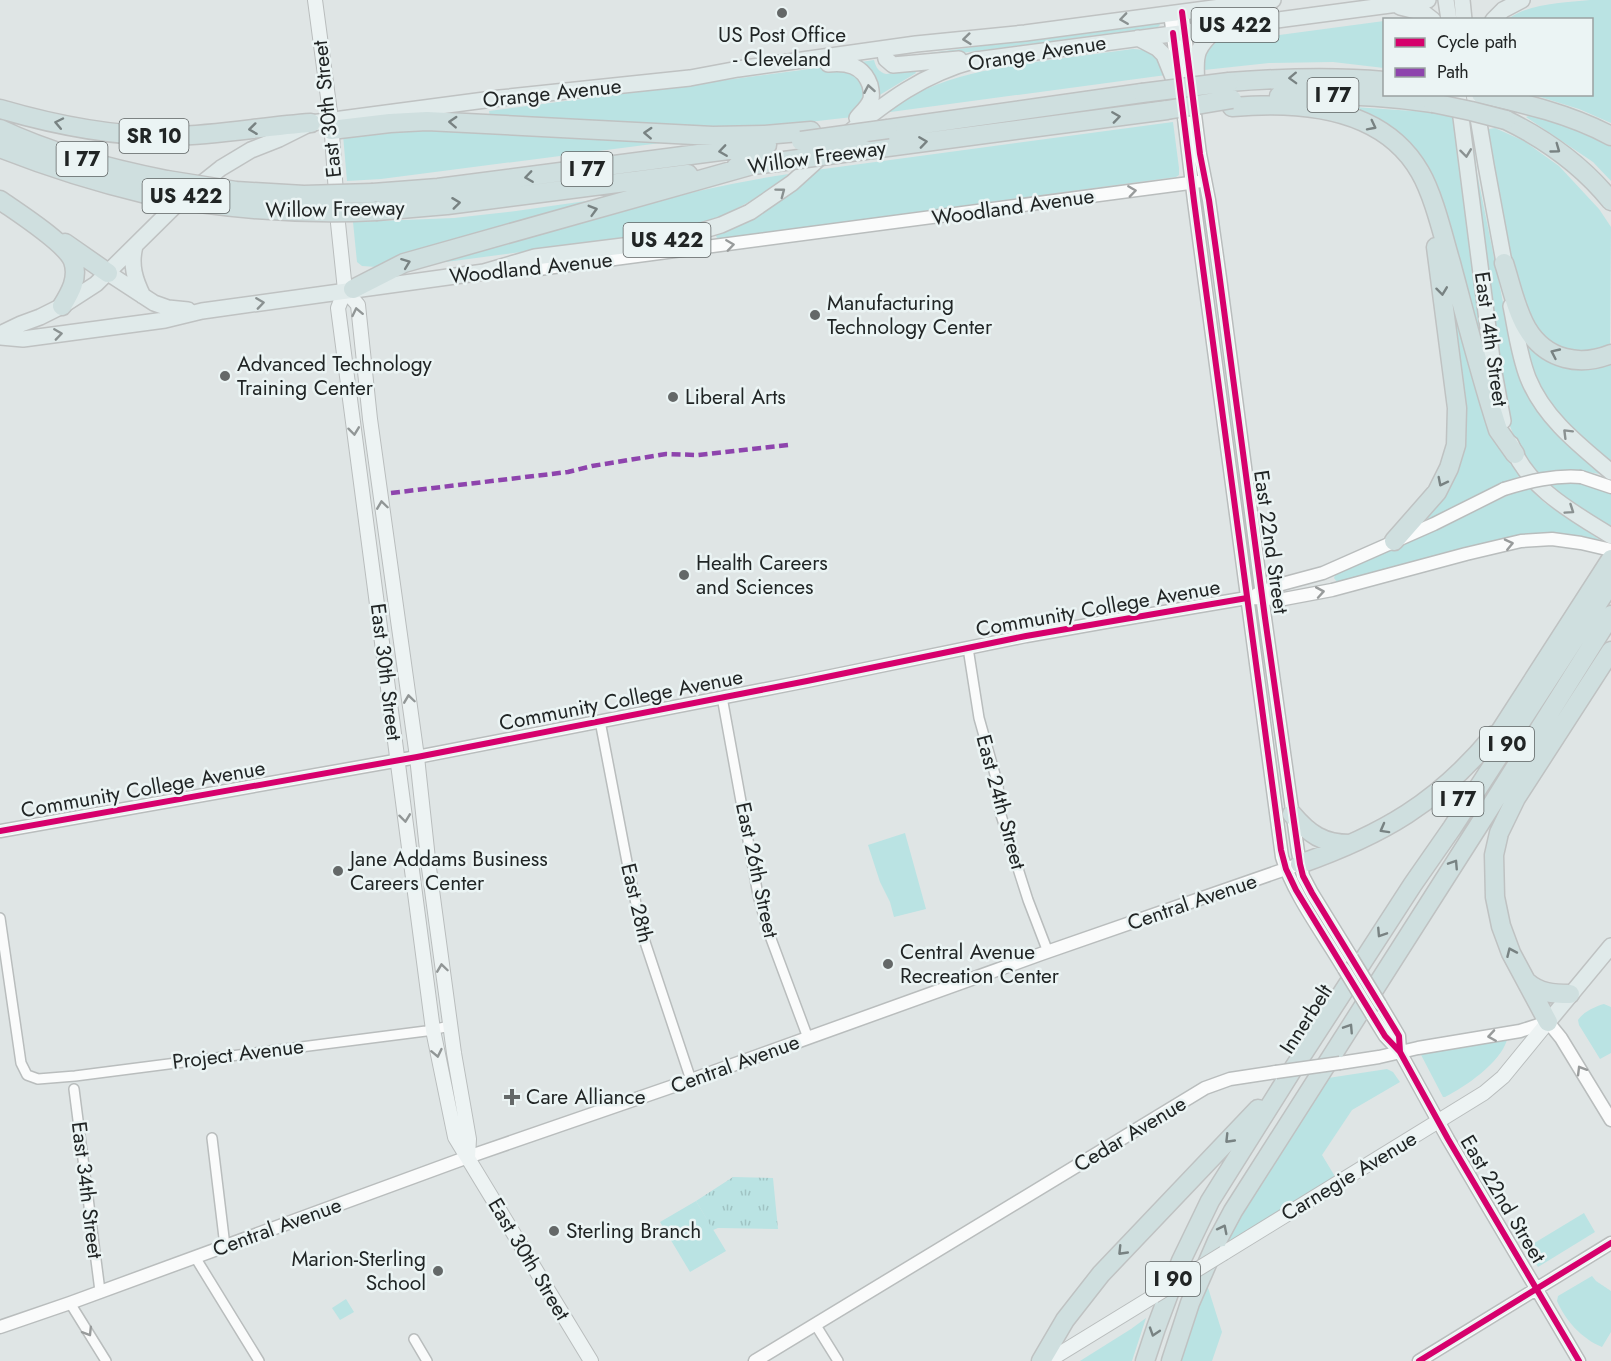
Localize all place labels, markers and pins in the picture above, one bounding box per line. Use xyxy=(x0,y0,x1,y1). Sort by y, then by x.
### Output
marker: US Post Office - Cleveland xyxy=(775,6,789,20)
place label: US Post Office - Cleveland xyxy=(718,20,846,74)
place label: Manufacturing Technology Center xyxy=(827,288,993,342)
marker: Manufacturing Technology Center xyxy=(808,308,822,322)
place label: Advanced Technology Training Center xyxy=(237,349,433,403)
marker: Advanced Technology Training Center xyxy=(218,369,232,383)
place label: Liberal Arts xyxy=(685,382,786,412)
marker: Liberal Arts xyxy=(666,390,680,404)
place label: Health Careers and Sciences xyxy=(696,548,828,602)
marker: Health Careers and Sciences xyxy=(677,568,691,582)
place label: Jane Addams Business Careers Center xyxy=(347,844,548,898)
marker: Jane Addams Business Careers Center xyxy=(331,864,345,878)
place label: Central Avenue Recreation Center xyxy=(900,937,1060,991)
marker: Central Avenue Recreation Center xyxy=(881,957,895,971)
place label: Care Alliance xyxy=(526,1082,646,1112)
marker: Care Alliance xyxy=(503,1088,521,1106)
place label: Sterling Branch xyxy=(566,1216,701,1246)
marker: Sterling Branch xyxy=(547,1224,561,1238)
place label: Marion-Sterling School xyxy=(291,1244,426,1298)
marker: Marion-Sterling School xyxy=(431,1264,445,1278)

